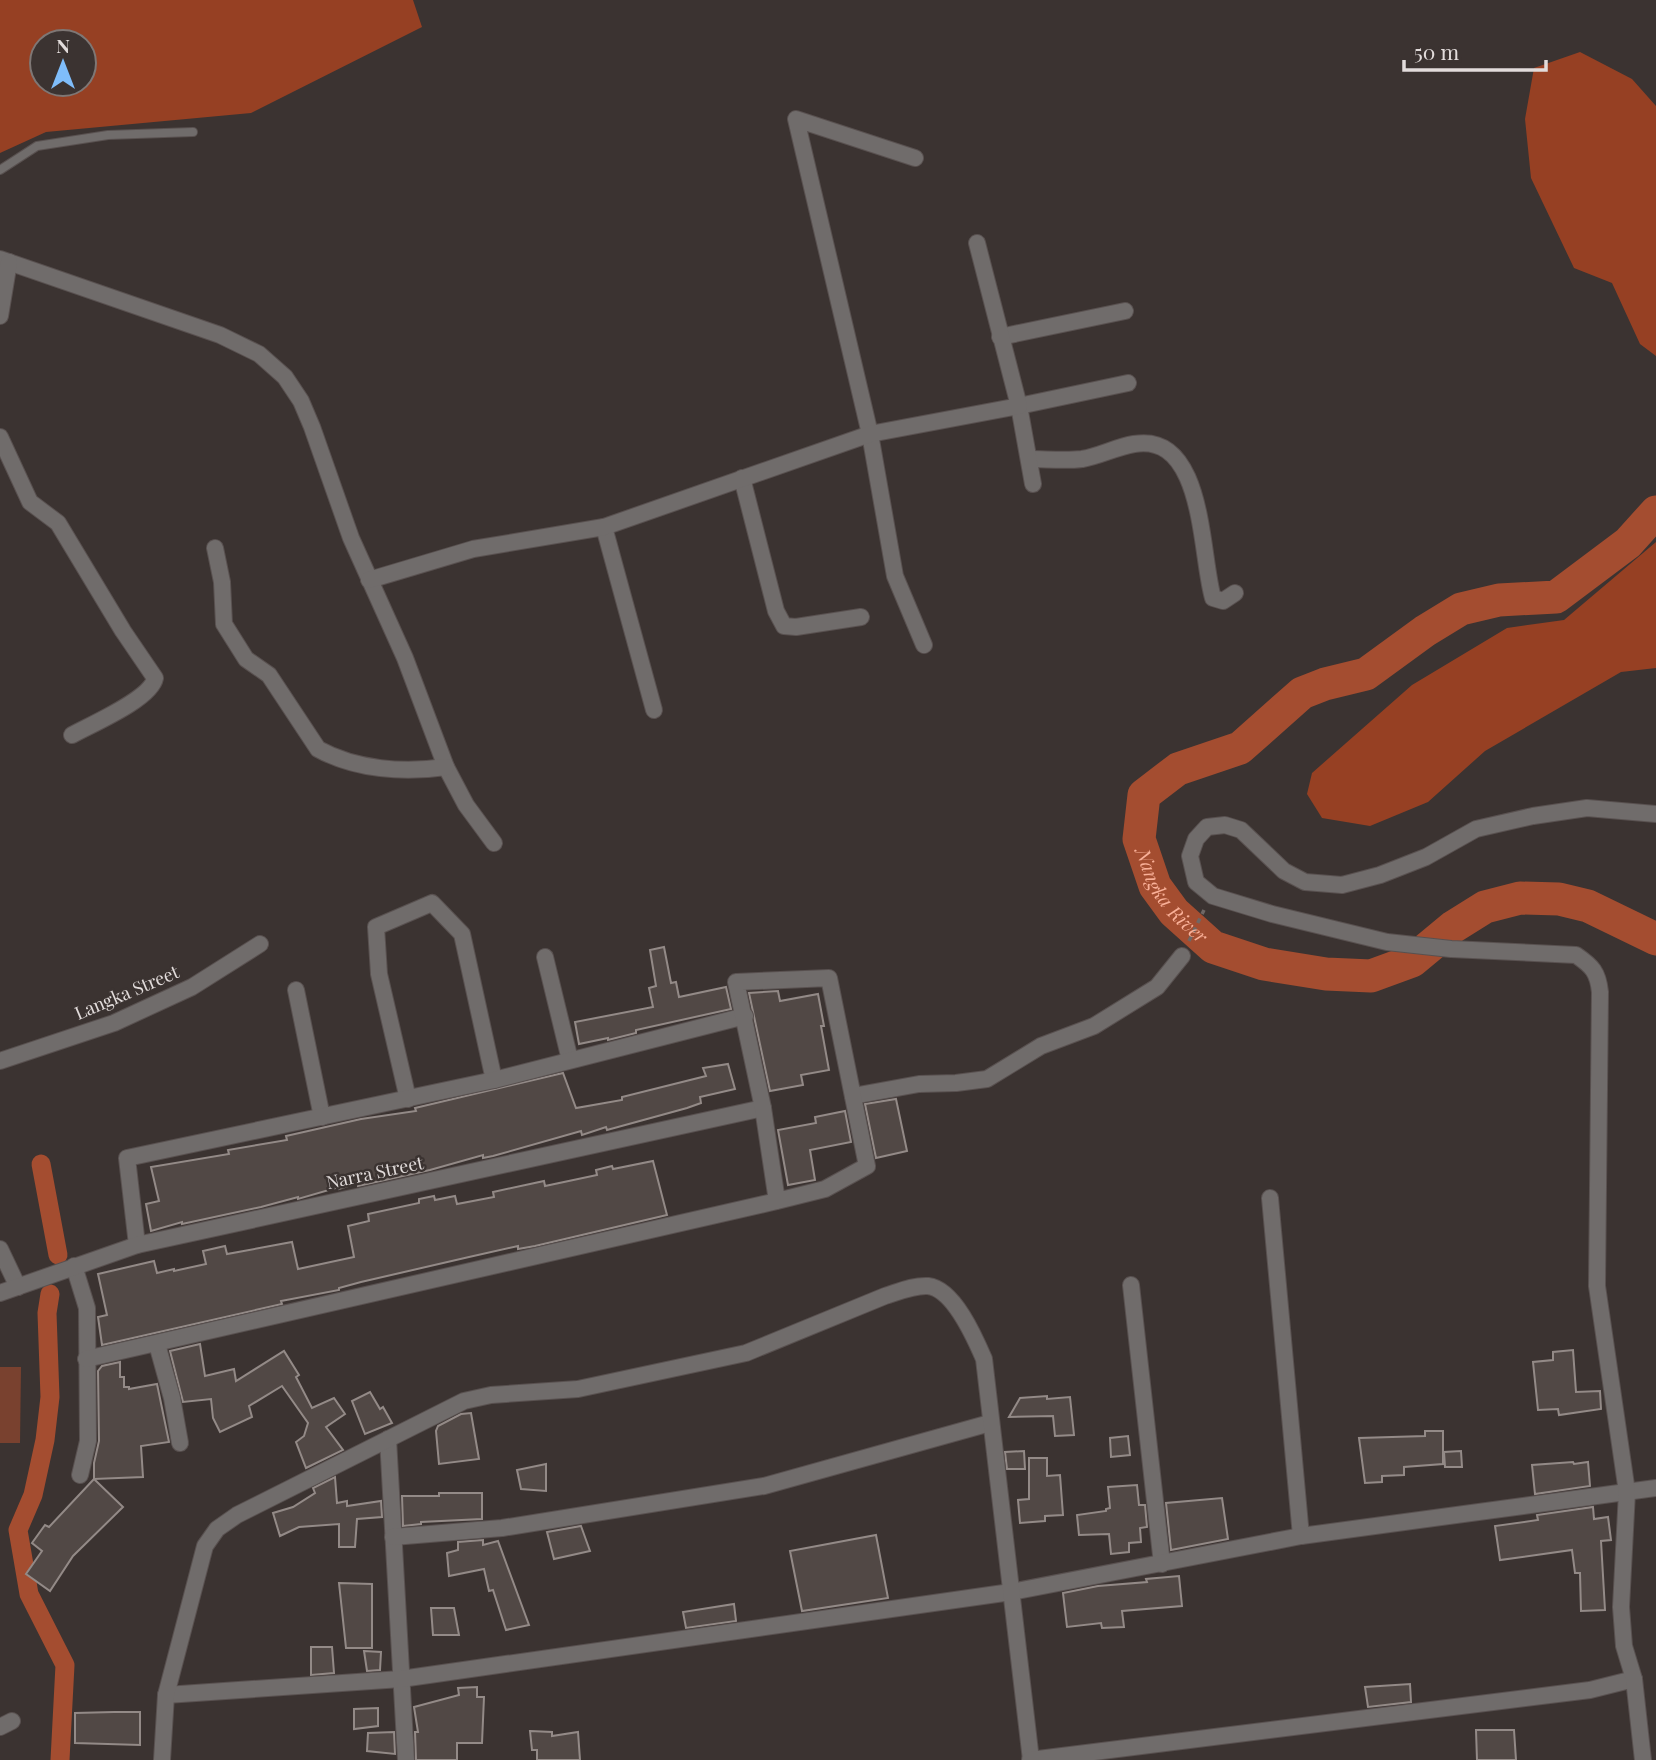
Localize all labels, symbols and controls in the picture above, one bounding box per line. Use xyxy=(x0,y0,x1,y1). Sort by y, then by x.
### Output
north arrow xyxy=(28,28,98,98)
scale bar xyxy=(1404,28,1546,72)
text: N xyxy=(56,32,70,58)
text: 50 m xyxy=(1414,37,1460,65)
water label: Nangka River xyxy=(1130,842,1214,949)
street label: Langka Street xyxy=(71,959,183,1025)
street label: Narra Street xyxy=(324,1150,426,1194)

